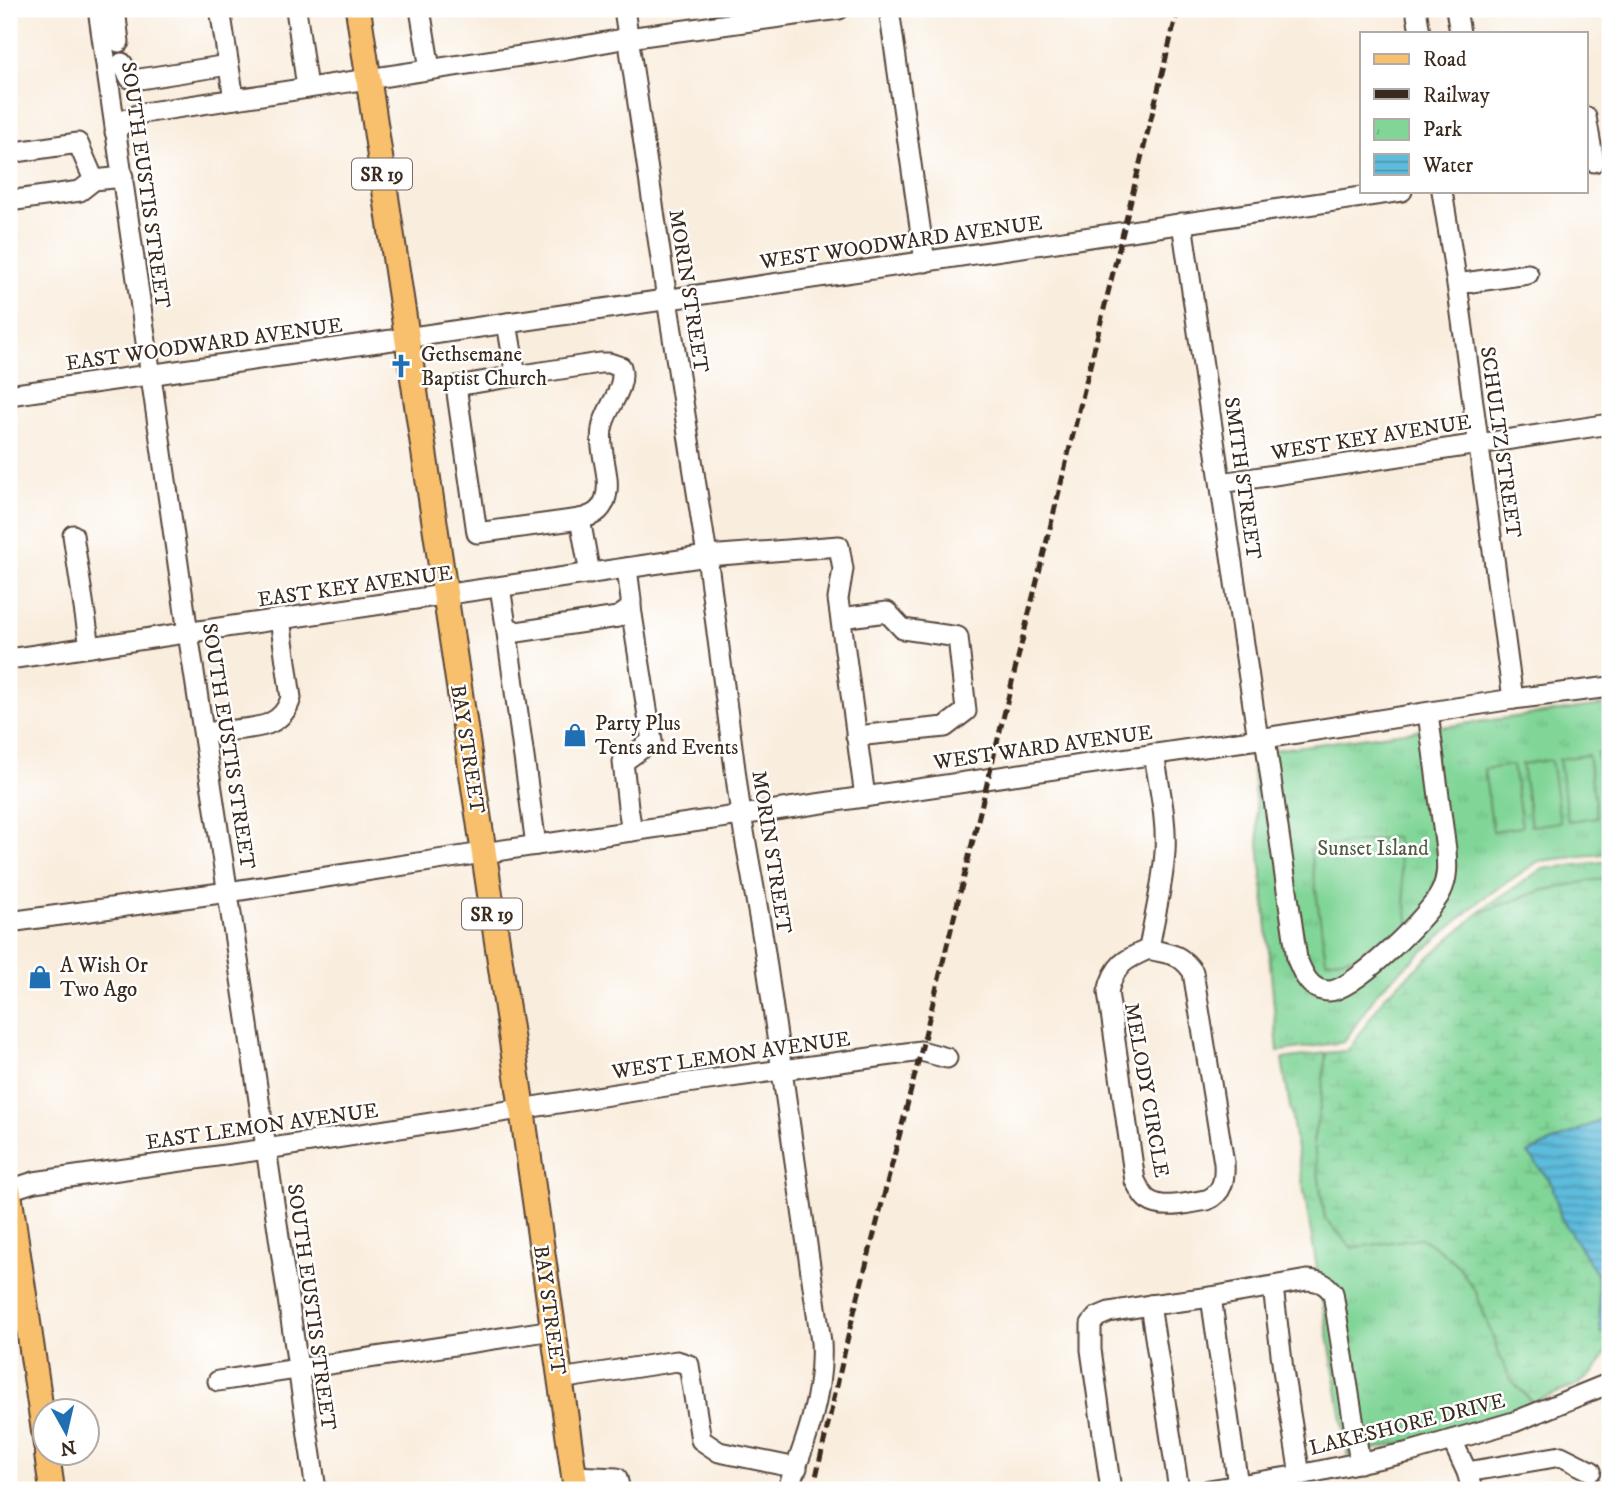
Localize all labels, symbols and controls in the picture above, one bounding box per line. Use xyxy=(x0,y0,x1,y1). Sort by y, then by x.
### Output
legend xyxy=(1360,32,1588,192)
text: Road xyxy=(1423,47,1467,73)
street label: SOUTH EUSTIS STREET xyxy=(115,60,175,310)
text: Railway xyxy=(1423,83,1491,109)
text: Park xyxy=(1423,117,1463,143)
text: Water xyxy=(1422,153,1473,179)
road number: SR 19 xyxy=(352,158,412,190)
street label: MORIN STREET xyxy=(662,208,714,375)
street label: WEST WOODWARD AVENUE xyxy=(757,210,1044,276)
street label: EAST WOODWARD AVENUE xyxy=(64,313,344,377)
place label: Gethsemane Baptist Church xyxy=(421,342,547,392)
street label: SCHULTZ STREET xyxy=(1474,345,1526,540)
church icon: Gethsemane Baptist Church xyxy=(387,352,415,380)
street label: SMITH STREET xyxy=(1218,395,1266,561)
street label: WEST KEY AVENUE xyxy=(1268,409,1473,467)
street label: EAST KEY AVENUE xyxy=(256,560,454,614)
street label: SOUTH EUSTIS STREET xyxy=(196,621,260,871)
street label: BAY STREET xyxy=(444,683,490,816)
place label: Party Plus Tents and Events xyxy=(595,711,738,761)
street label: WEST WARD AVENUE xyxy=(931,720,1154,776)
shop icon: Party Plus Tents and Events xyxy=(561,721,589,749)
street label: MORIN STREET xyxy=(745,769,797,936)
park label: Sunset Island xyxy=(1317,836,1429,862)
road number: SR 19 xyxy=(462,898,522,930)
place label: A Wish Or Two Ago xyxy=(60,953,148,1003)
shop icon: A Wish Or Two Ago xyxy=(26,963,54,991)
street label: MELODY CIRCLE xyxy=(1118,1001,1174,1180)
street label: WEST LEMON AVENUE xyxy=(609,1026,852,1086)
street label: EAST LEMON AVENUE xyxy=(144,1098,380,1156)
street label: SOUTH EUSTIS STREET xyxy=(281,1182,341,1432)
street label: BAY STREET xyxy=(527,1244,571,1377)
street label: LAKESHORE DRIVE xyxy=(1307,1388,1508,1462)
north arrow xyxy=(32,1398,102,1468)
text: N xyxy=(58,1435,77,1460)

